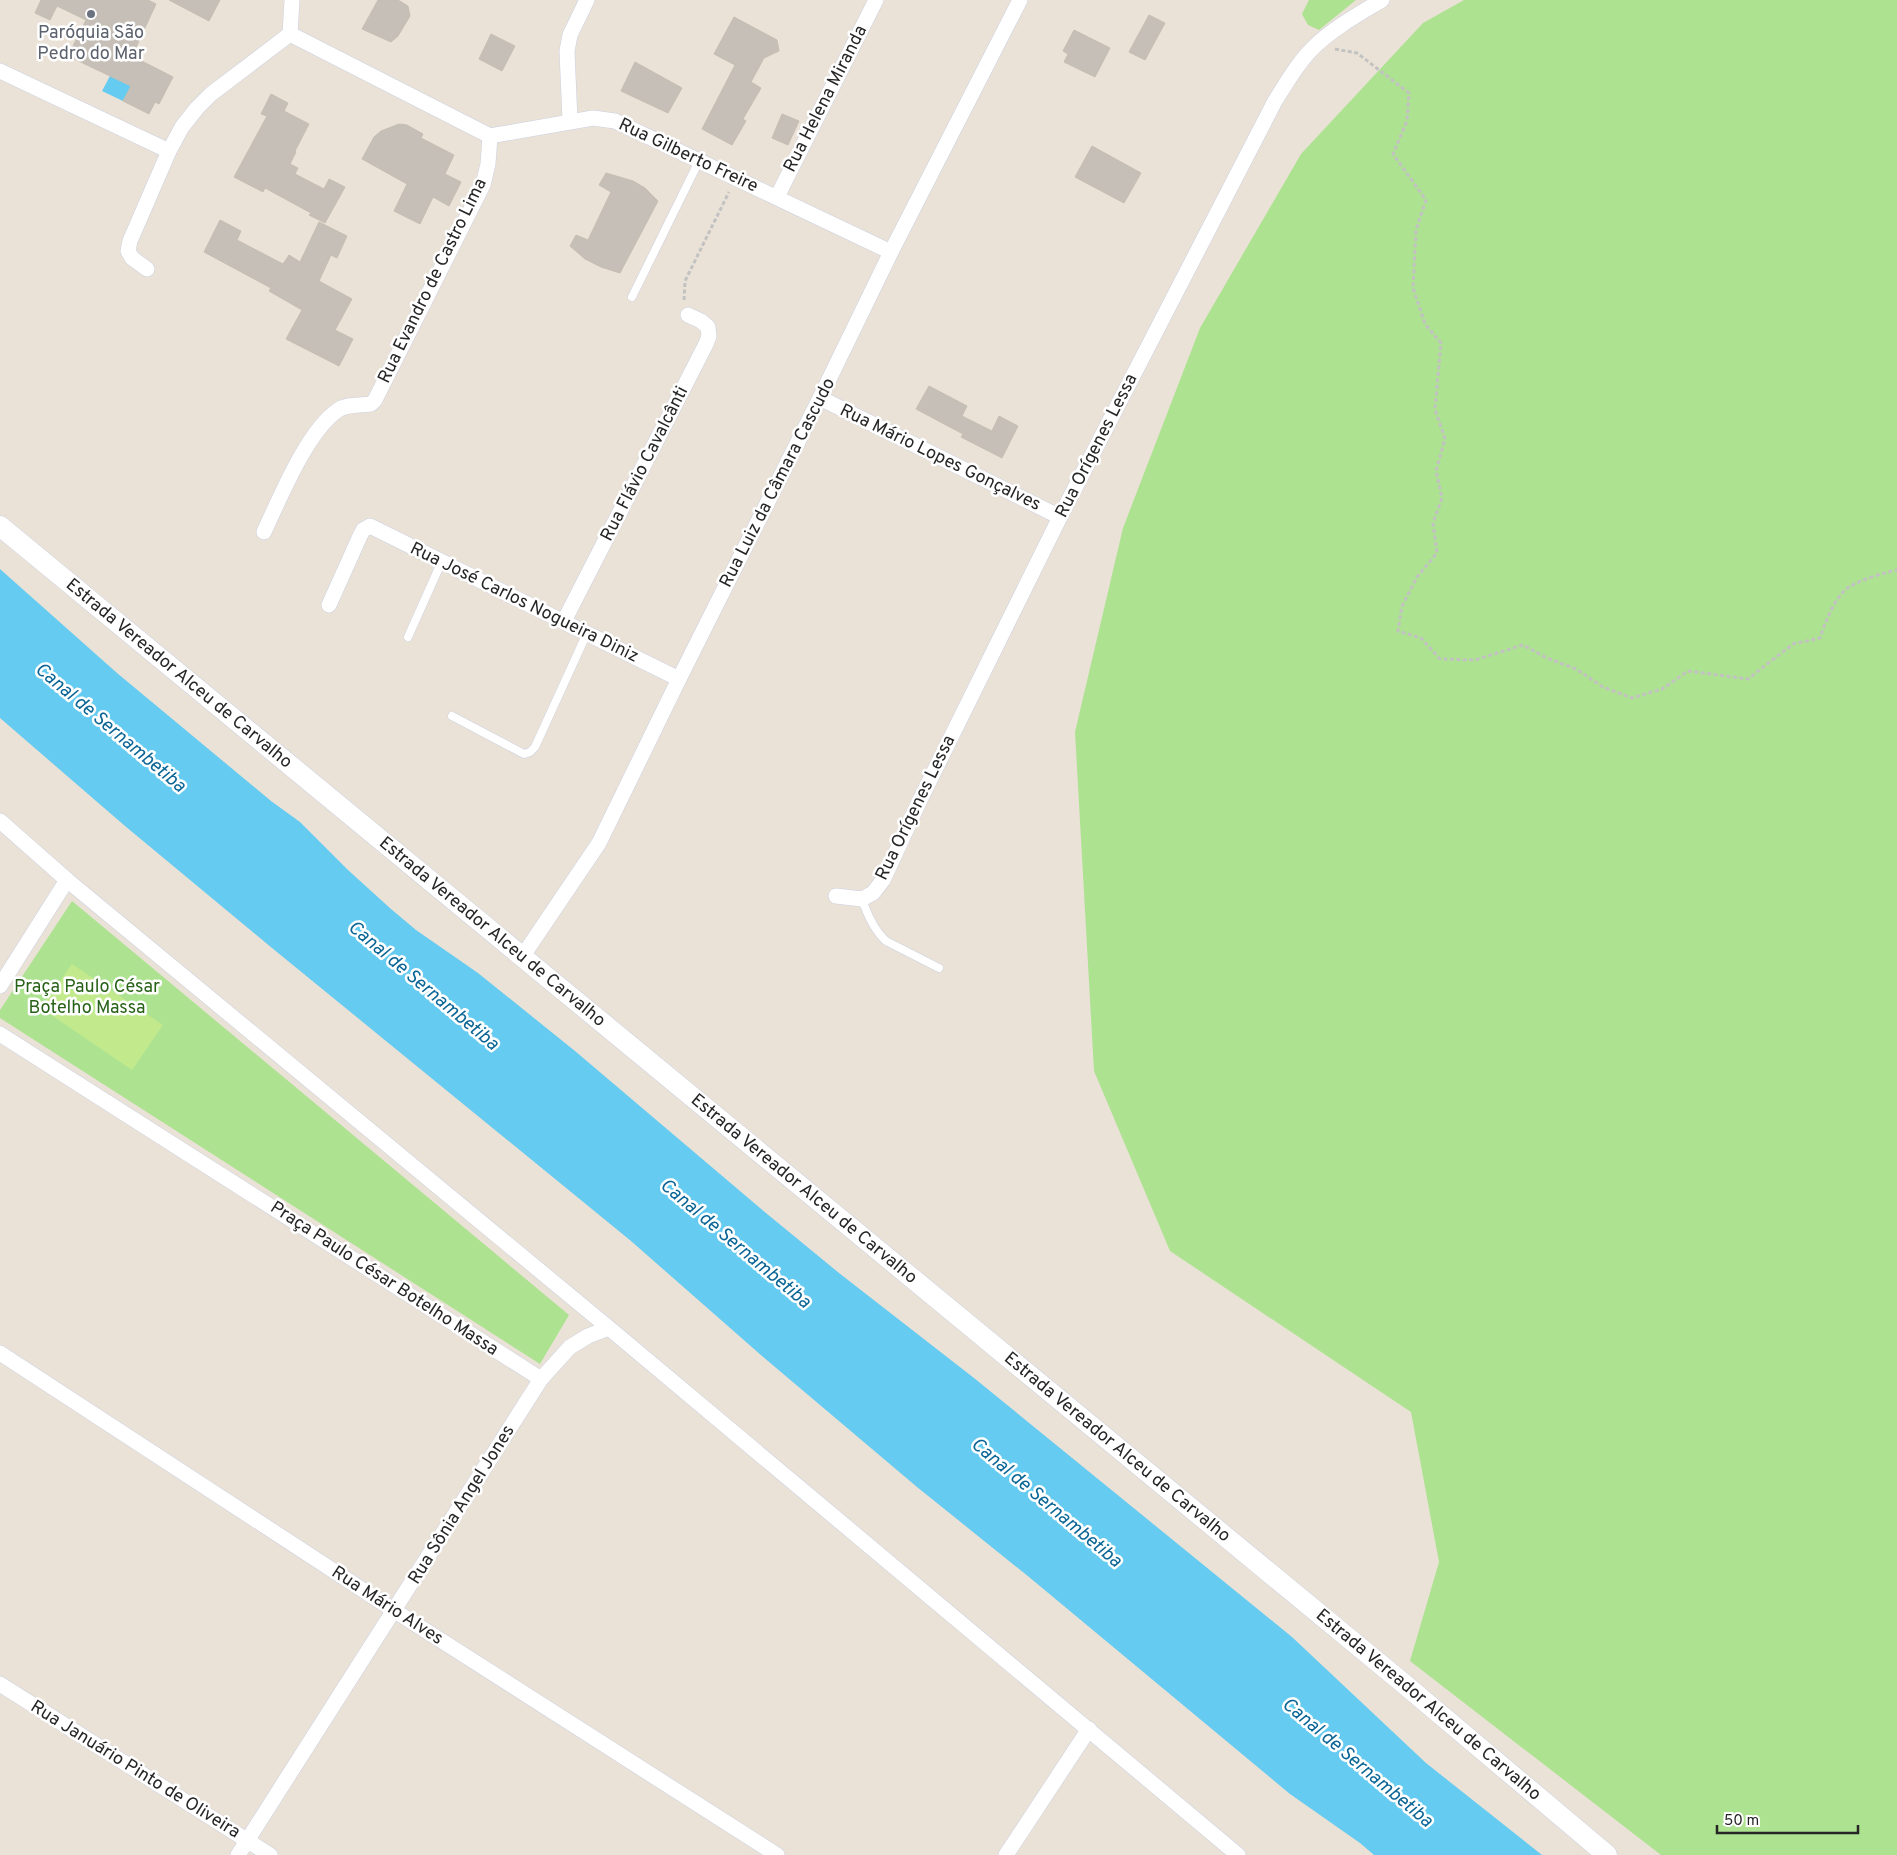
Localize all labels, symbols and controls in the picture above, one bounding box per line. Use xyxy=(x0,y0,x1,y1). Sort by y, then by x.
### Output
marker: Paróquia São Pedro do Mar xyxy=(85,8,97,20)
place label: Paróquia São Pedro do Mar xyxy=(37,22,145,66)
street label: Rua Helena Miranda xyxy=(779,22,873,176)
street label: Rua Gilberto Freire xyxy=(614,114,762,198)
street label: Rua Evandro de Castro Lima xyxy=(373,175,493,387)
street label: Rua Orígenes Lessa xyxy=(1051,370,1143,522)
street label: Rua Luiz da Câmara Cascudo xyxy=(715,374,841,592)
street label: Rua Flávio Cavalcânti xyxy=(596,383,694,545)
street label: Rua Mário Lopes Gonçalves xyxy=(836,399,1044,517)
street label: Rua José Carlos Nogueira Diniz xyxy=(406,538,642,668)
street label: Estrada Vereador Alceu de Carvalho xyxy=(61,573,297,774)
water label: Canal de Sernambetiba xyxy=(30,658,191,798)
street label: Rua Orígenes Lessa xyxy=(871,732,961,884)
street label: Estrada Vereador Alceu de Carvalho xyxy=(374,832,610,1032)
water label: Canal de Sernambetiba xyxy=(343,916,504,1056)
park label: Praça Paulo César Botelho Massa xyxy=(14,976,160,1020)
street label: Estrada Vereador Alceu de Carvalho xyxy=(686,1089,922,1289)
water label: Canal de Sernambetiba xyxy=(655,1174,816,1314)
street label: Praça Paulo César Botelho Massa xyxy=(266,1196,502,1362)
street label: Estrada Vereador Alceu de Carvalho xyxy=(999,1347,1235,1547)
street label: Rua Sônia Angel Jones xyxy=(404,1421,520,1589)
water label: Canal de Sernambetiba xyxy=(966,1433,1127,1573)
street label: Rua Mário Alves xyxy=(327,1561,447,1651)
street label: Estrada Vereador Alceu de Carvalho xyxy=(1311,1604,1546,1806)
water label: Canal de Sernambetiba xyxy=(1277,1693,1438,1833)
street label: Rua Januário Pinto de Oliveira xyxy=(26,1696,244,1844)
scale bar xyxy=(1717,1802,1858,1834)
text: 50 m xyxy=(1724,1812,1759,1831)

